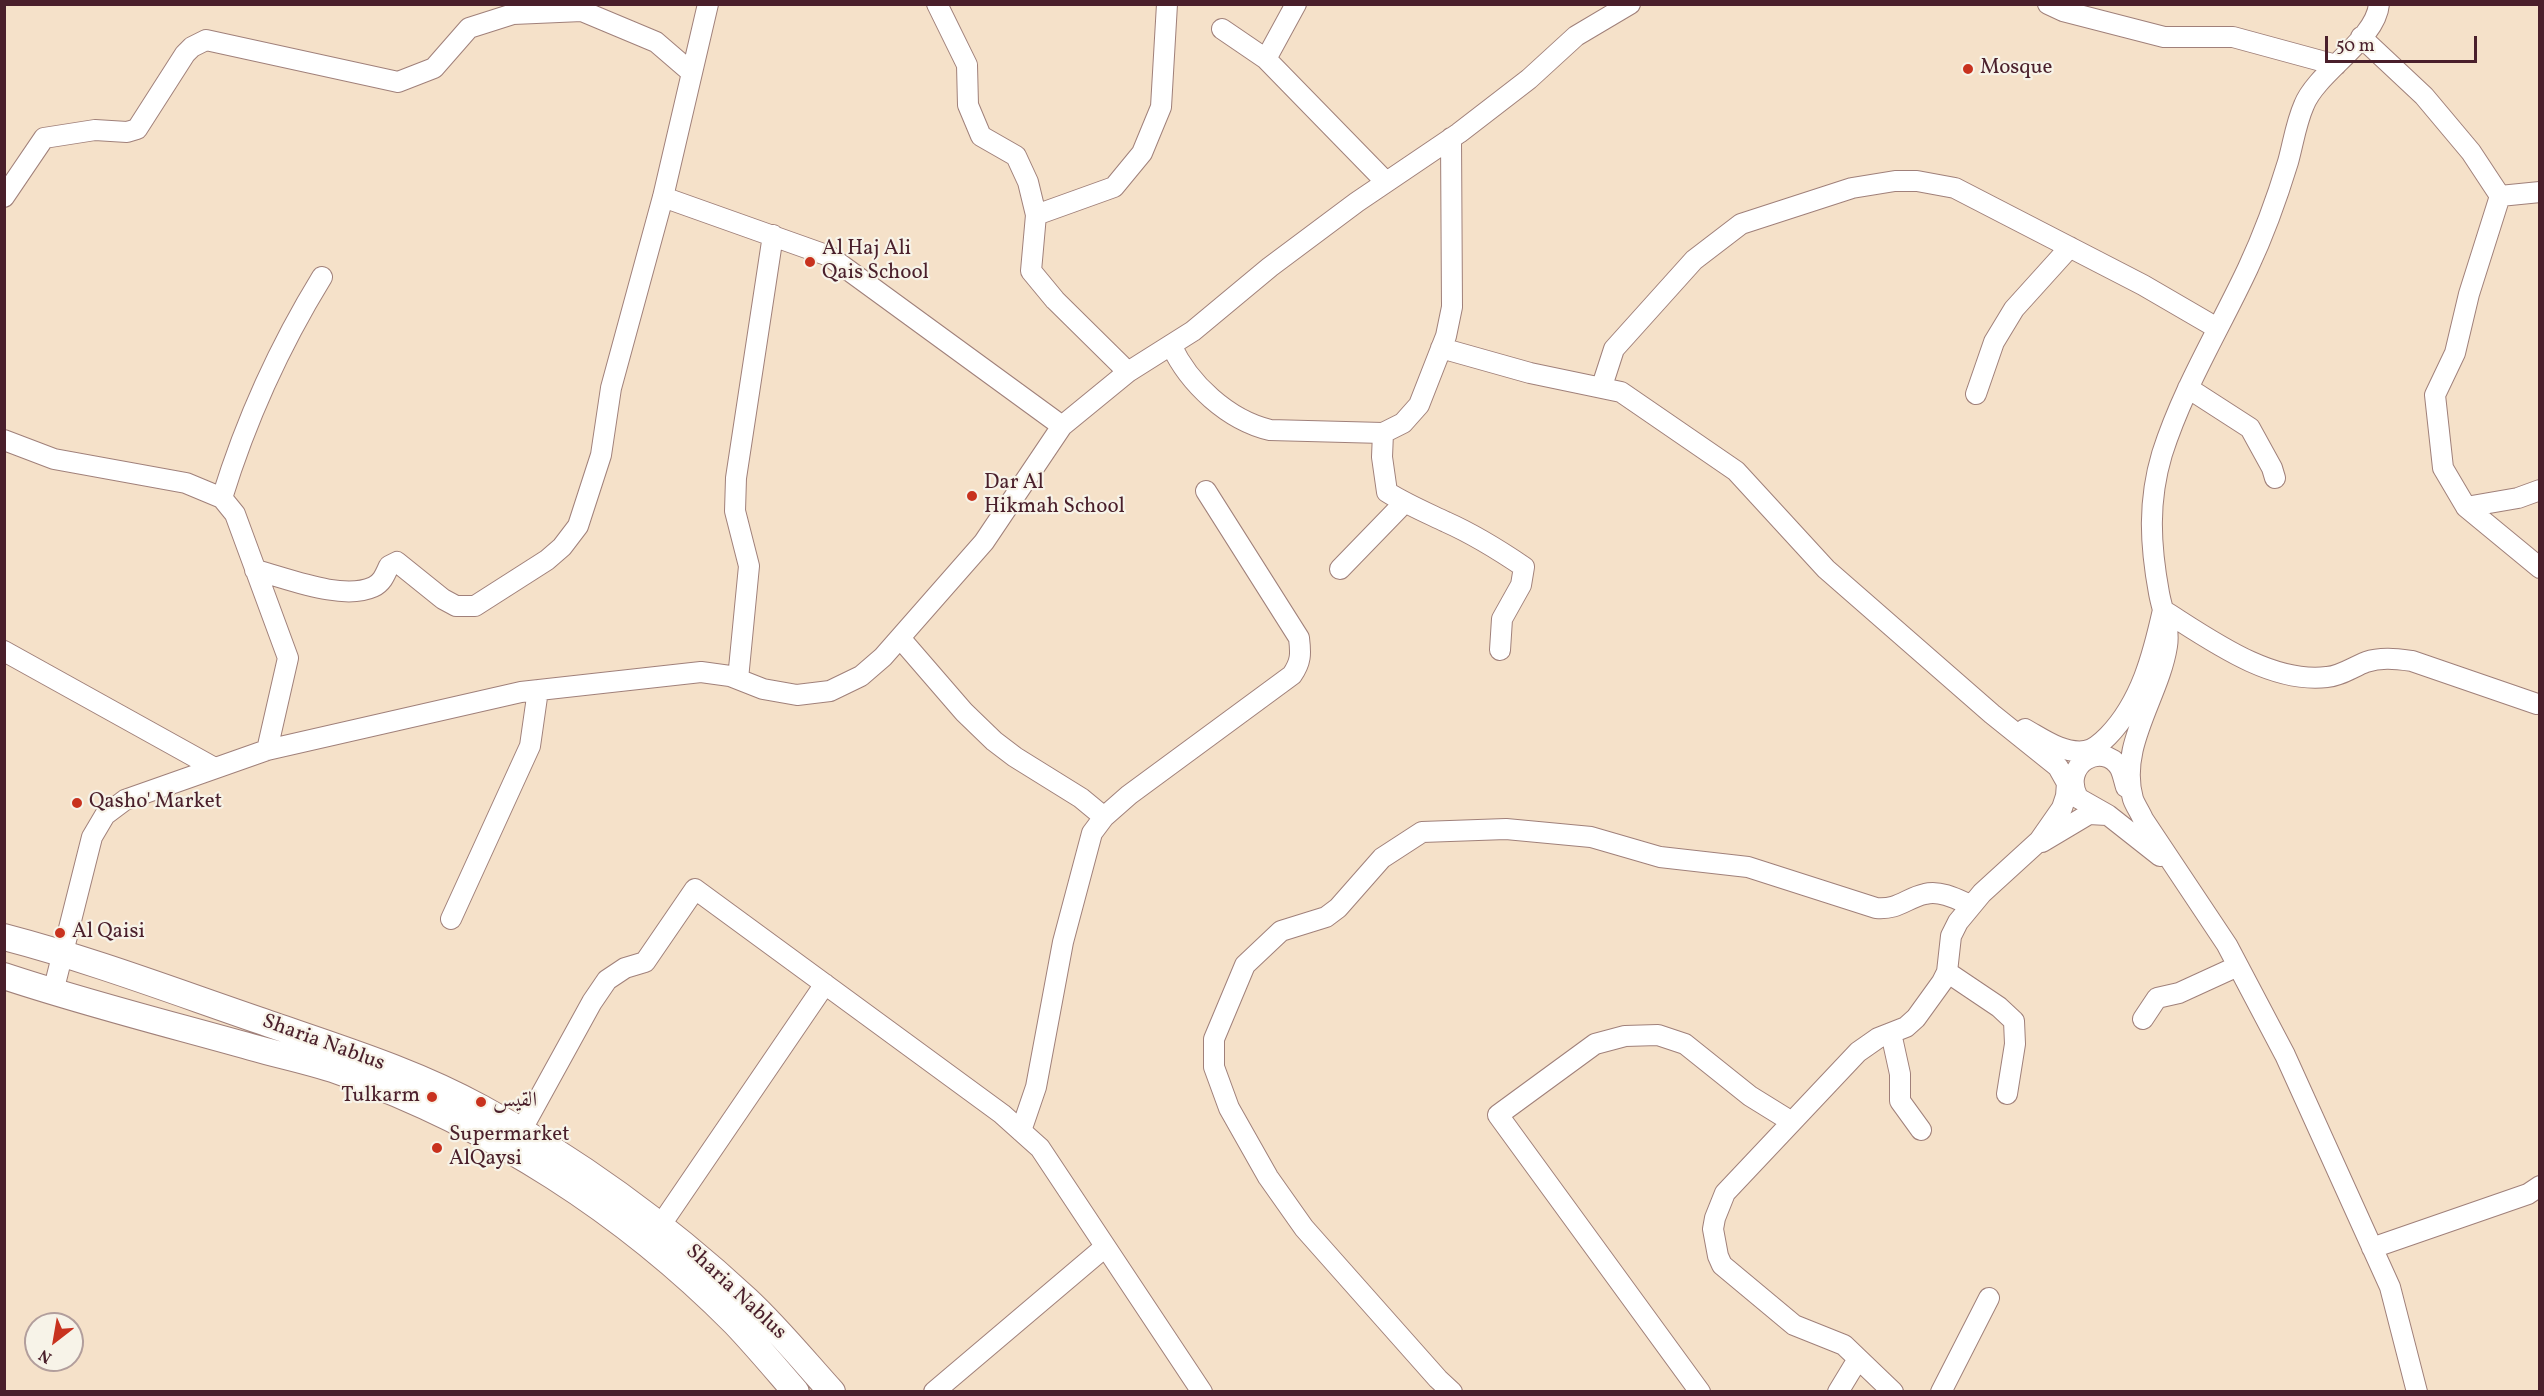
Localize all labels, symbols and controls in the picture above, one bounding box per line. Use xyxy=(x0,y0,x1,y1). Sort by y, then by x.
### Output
scale bar xyxy=(2328,24,2480,62)
text: 50 m xyxy=(2336,34,2375,59)
place label: Mosque xyxy=(1980,56,2053,82)
marker: Mosque xyxy=(1961,62,1975,76)
place label: Al Haj Ali Qais School xyxy=(822,237,929,287)
marker: Al Haj Ali Qais School xyxy=(803,255,817,269)
place label: Dar Al Hikmah School xyxy=(984,471,1125,521)
marker: Dar Al Hikmah School xyxy=(965,489,979,503)
place label: Qasho' Market xyxy=(89,790,222,816)
marker: Qasho' Market xyxy=(70,796,84,810)
place label: Al Qaisi xyxy=(72,920,145,946)
marker: Al Qaisi xyxy=(53,926,67,940)
street label: Sharia Nablus xyxy=(258,1010,388,1078)
place label: Tulkarm xyxy=(341,1084,420,1110)
place label: القيس xyxy=(493,1089,537,1115)
marker: Tulkarm xyxy=(425,1090,439,1104)
marker: القيس xyxy=(474,1095,488,1109)
place label: Supermarket AlQaysi xyxy=(449,1123,570,1173)
marker: Supermarket AlQaysi xyxy=(430,1141,444,1155)
street label: Sharia Nablus xyxy=(679,1240,791,1346)
north arrow xyxy=(24,1312,84,1372)
text: N xyxy=(35,1343,56,1368)

